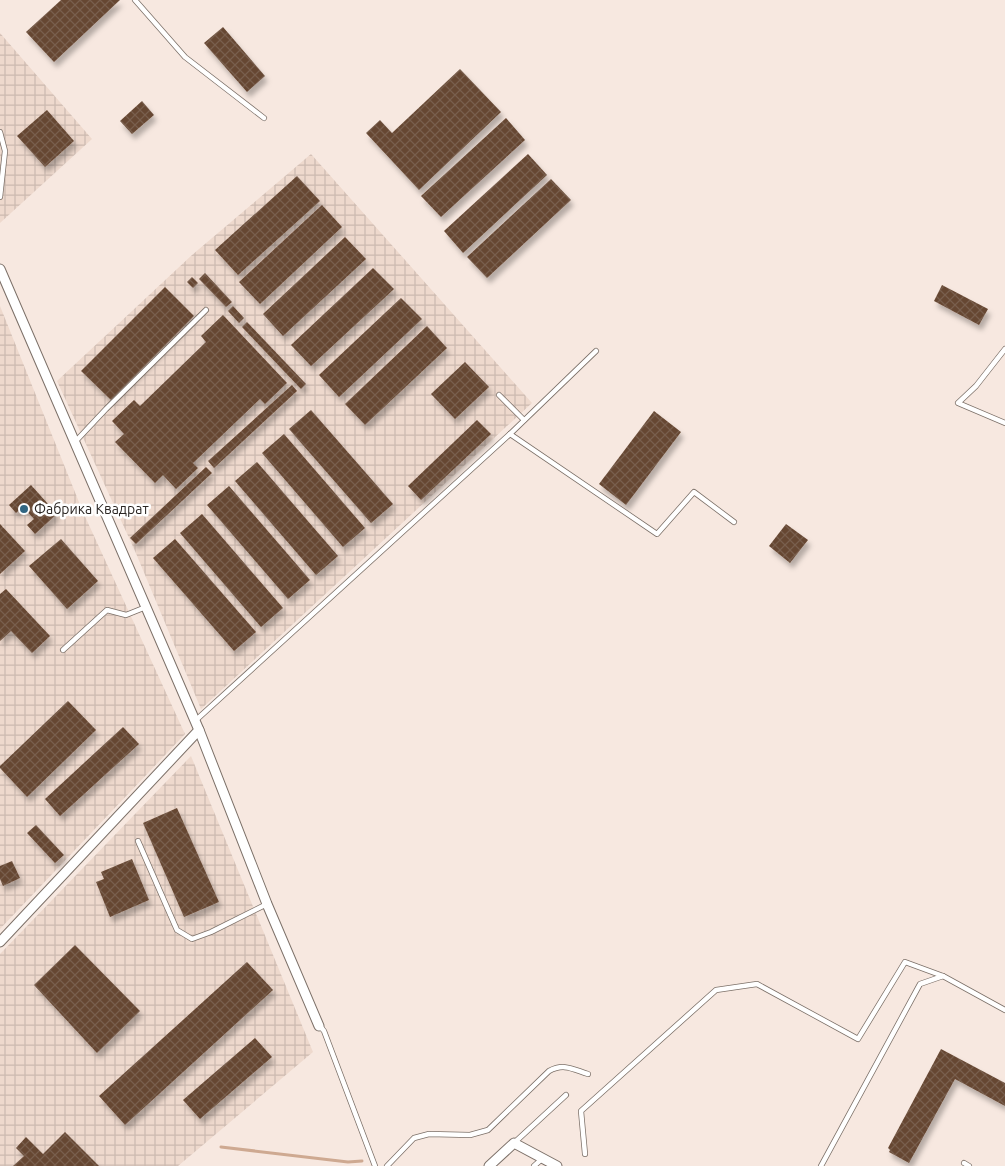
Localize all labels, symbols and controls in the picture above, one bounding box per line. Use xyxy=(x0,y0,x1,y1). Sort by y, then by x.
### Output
place label: Фабрика Квадрат xyxy=(34,501,149,517)
marker: Фабрика Квадрат xyxy=(18,503,30,515)

